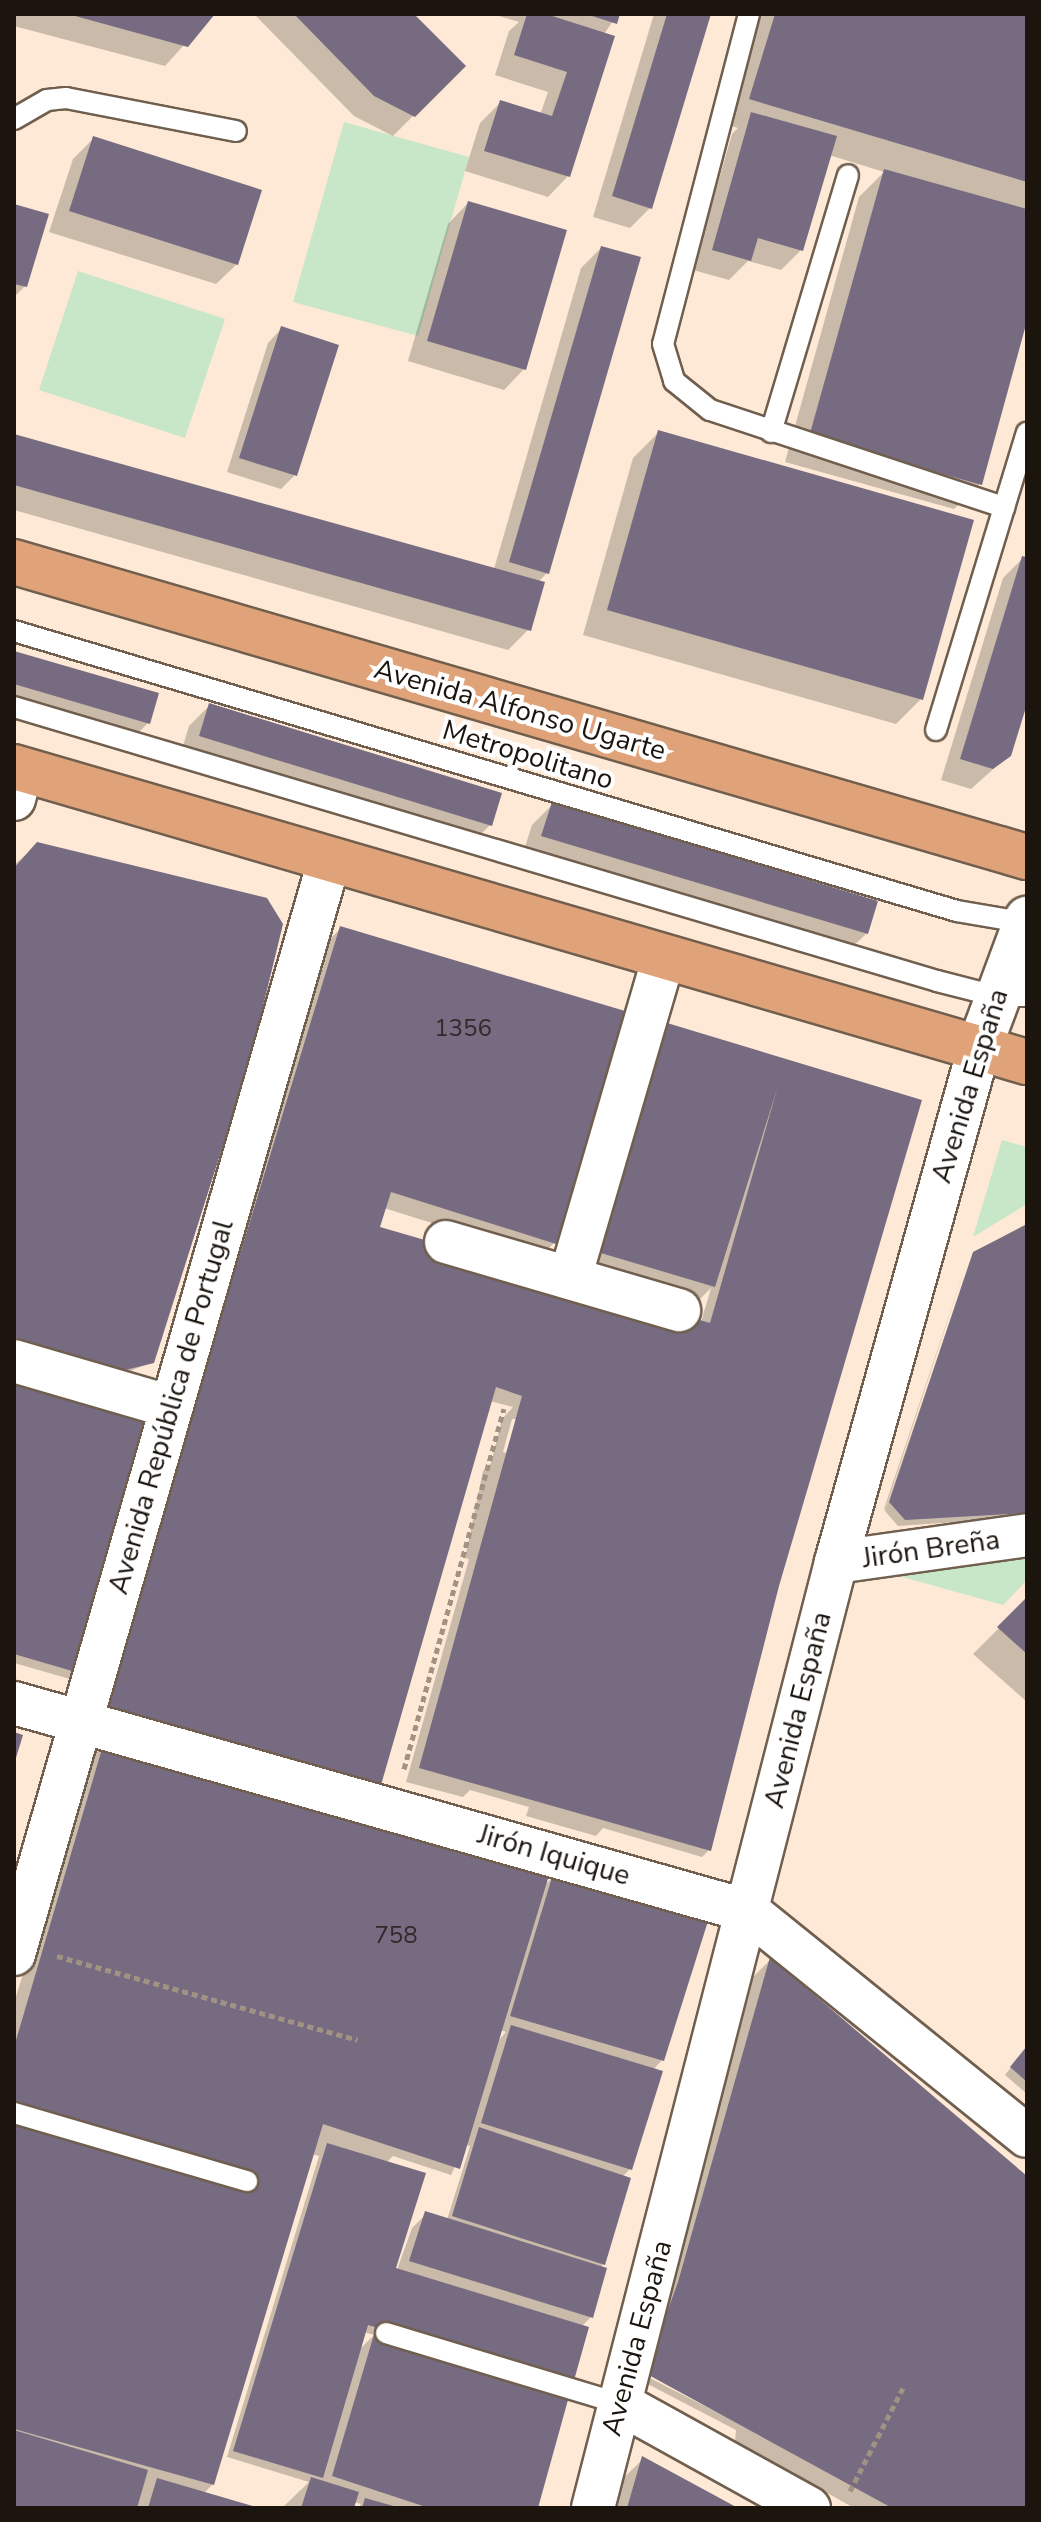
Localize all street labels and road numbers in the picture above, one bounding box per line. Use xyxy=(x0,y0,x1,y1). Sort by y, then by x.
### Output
street label: Avenida Alfonso Ugarte xyxy=(370,652,670,768)
street label: Metropolitano xyxy=(439,713,617,797)
street label: Avenida España xyxy=(925,985,1015,1187)
street label: Avenida República de Portugal xyxy=(101,1216,241,1598)
street label: Jirón Breña xyxy=(860,1523,1002,1575)
street label: Avenida España xyxy=(757,1608,839,1812)
street label: Jirón Iquique xyxy=(474,1817,634,1893)
street label: Avenida España xyxy=(595,2237,679,2439)

